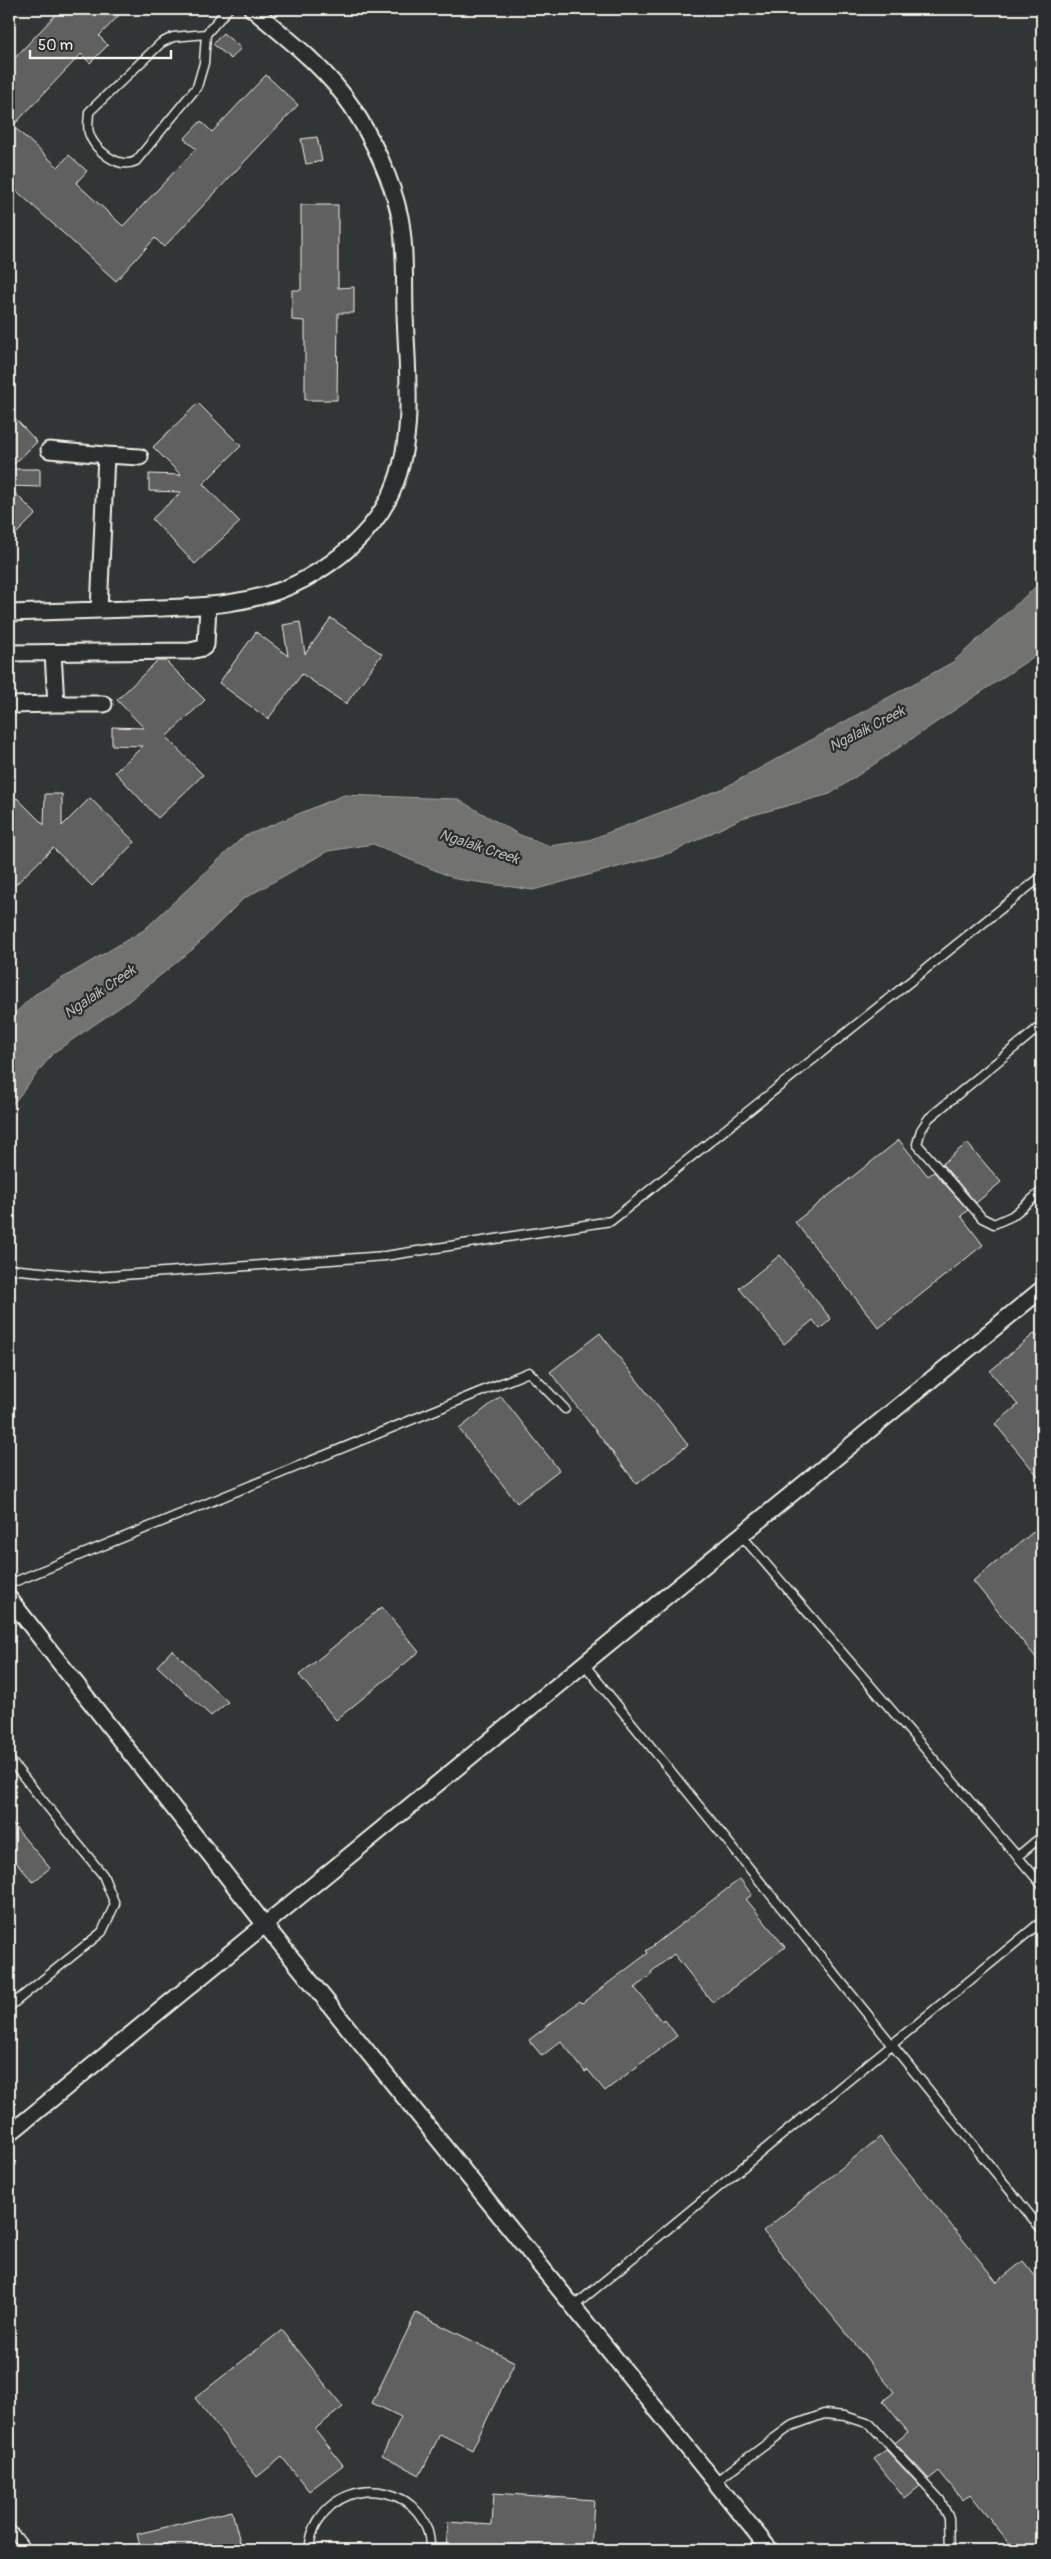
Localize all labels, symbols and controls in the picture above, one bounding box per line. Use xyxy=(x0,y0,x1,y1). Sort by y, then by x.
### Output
scale bar xyxy=(30,28,171,60)
text: 50 m xyxy=(38,36,73,55)
water label: Ngalaik Creek xyxy=(826,701,910,756)
water label: Ngalaik Creek xyxy=(437,825,523,869)
water label: Ngalaik Creek xyxy=(60,960,141,1023)

